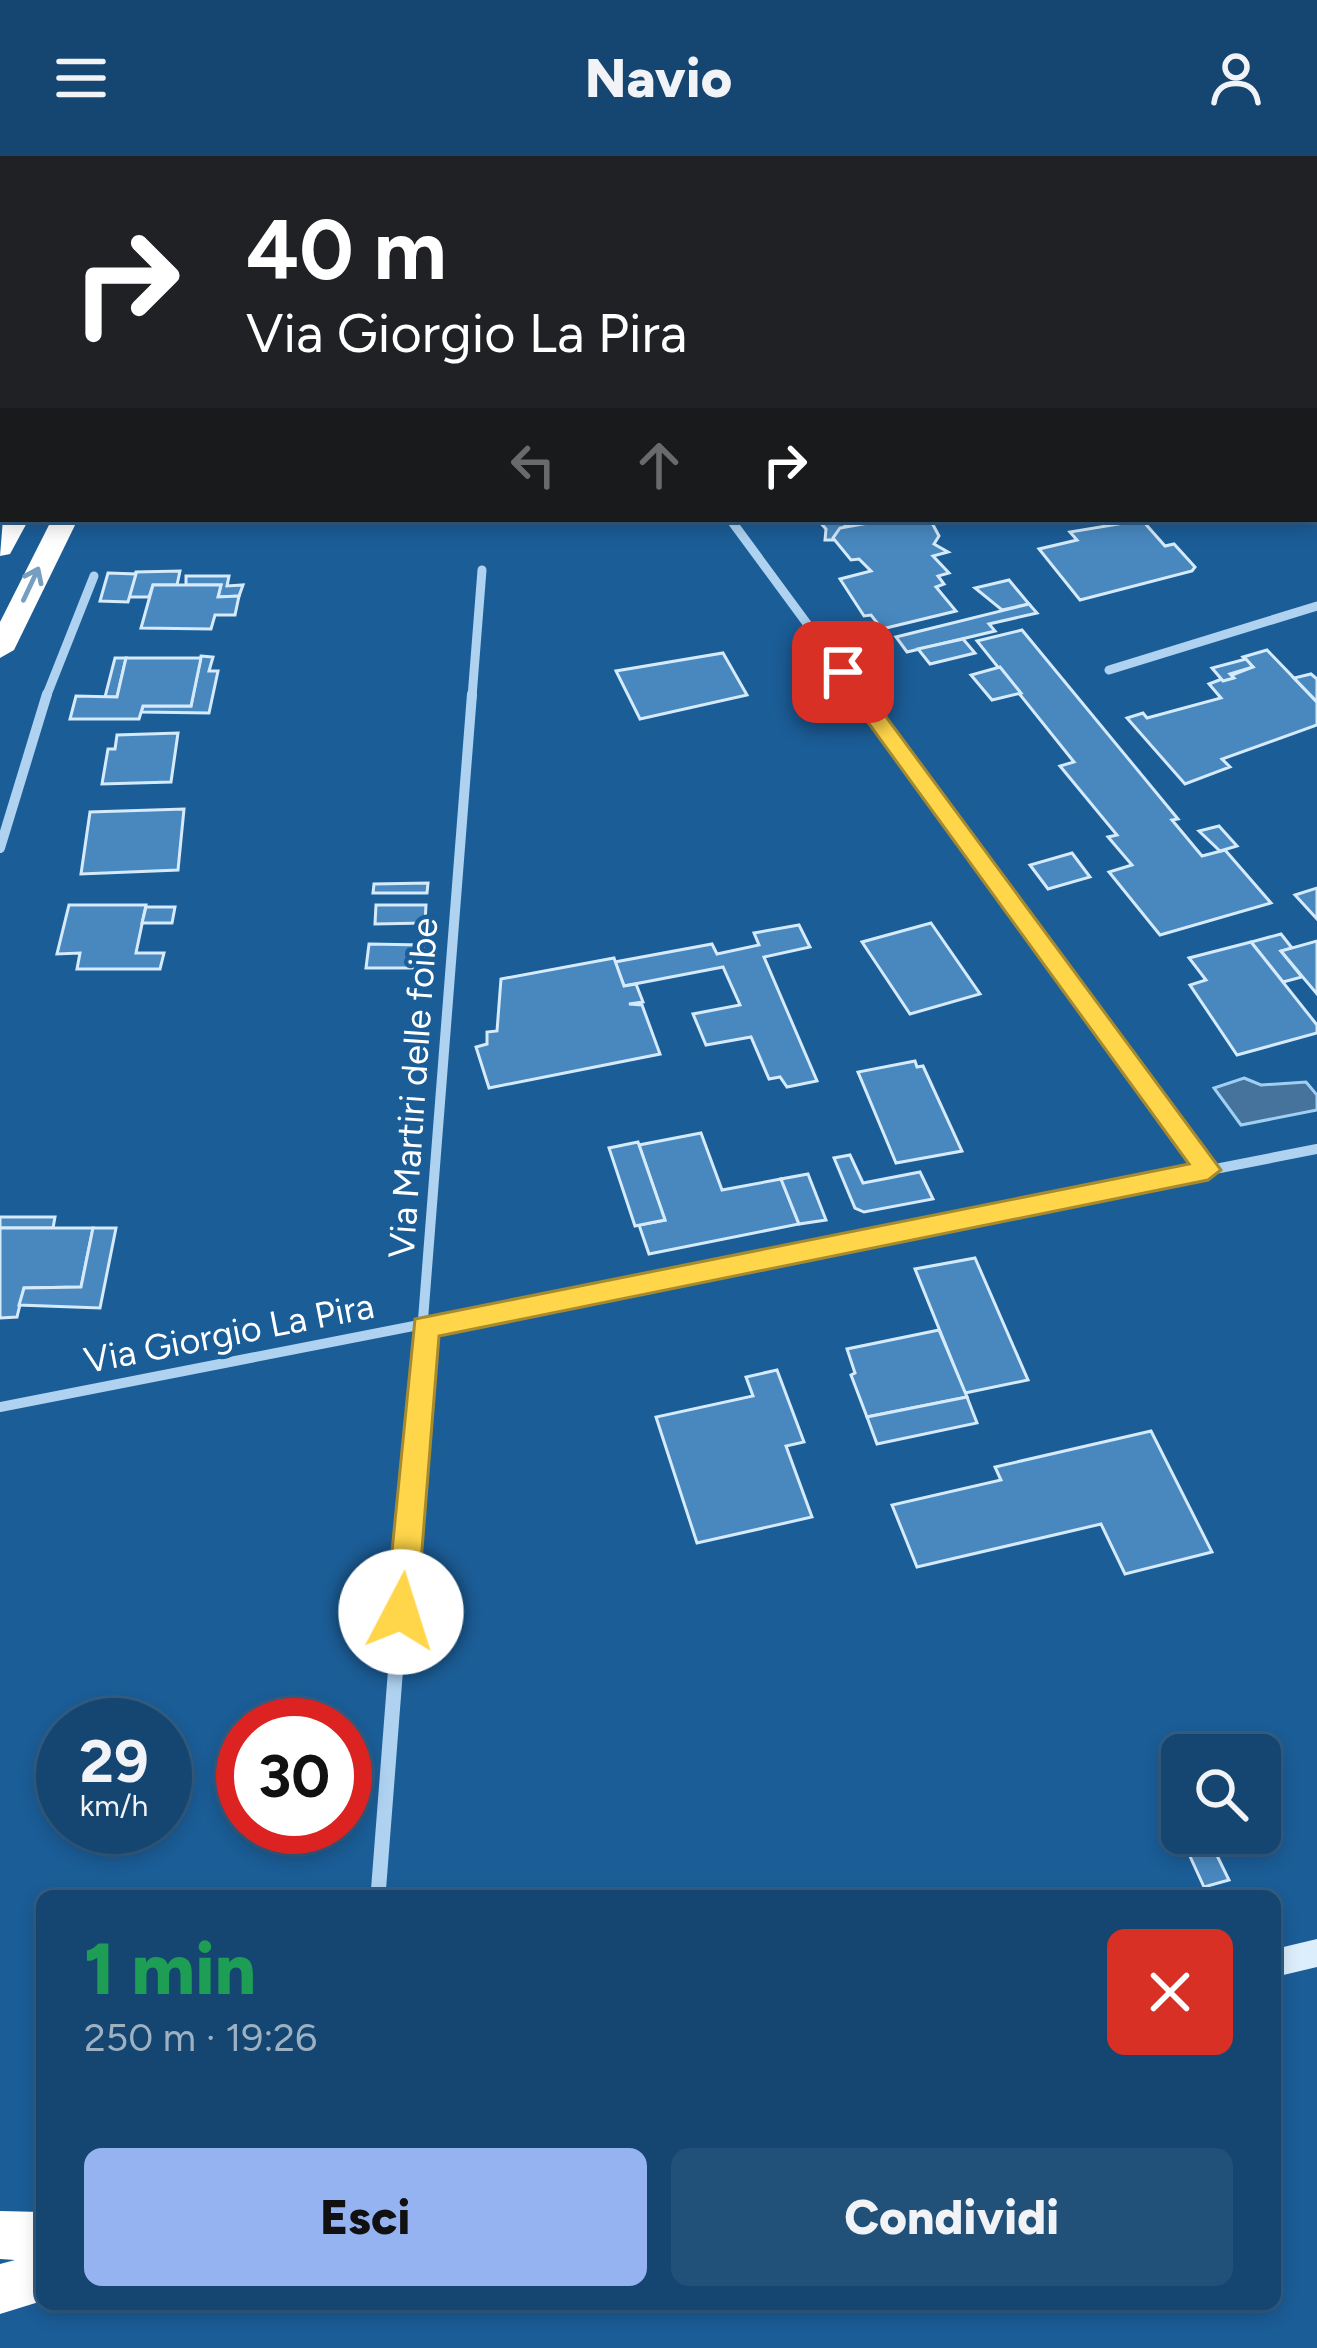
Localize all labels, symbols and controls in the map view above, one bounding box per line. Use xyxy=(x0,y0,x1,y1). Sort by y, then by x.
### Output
icon: menu xyxy=(48,45,114,111)
icon: person xyxy=(1203,45,1269,111)
text: Navio xyxy=(585,46,732,111)
text: 40 m xyxy=(246,199,447,300)
icon: right xyxy=(48,204,204,360)
text: Via Giorgio La Pira xyxy=(246,301,687,366)
icon: left xyxy=(500,432,566,498)
icon: ahead xyxy=(626,432,692,498)
icon: right xyxy=(752,432,818,498)
one-way arrow xyxy=(21,567,43,603)
pin xyxy=(792,621,894,723)
icon: arrive xyxy=(810,639,876,705)
street label: Via Martiri delle foibe xyxy=(380,916,446,1260)
street label: Via Giorgio La Pira xyxy=(80,1284,378,1382)
position arrow xyxy=(338,1549,464,1675)
speed limit sign: 30 xyxy=(216,1698,372,1854)
text: 29 xyxy=(79,1725,149,1797)
map controls xyxy=(1161,1734,1281,1854)
button: search xyxy=(1161,1734,1281,1854)
text: km/h xyxy=(80,1787,148,1824)
text: 1 min xyxy=(84,1926,256,2012)
button: close xyxy=(1107,1929,1233,2055)
text: 250 m · 19:26 xyxy=(84,2014,317,2061)
button: Esci xyxy=(84,2148,647,2286)
button: Condividi xyxy=(671,2148,1233,2286)

